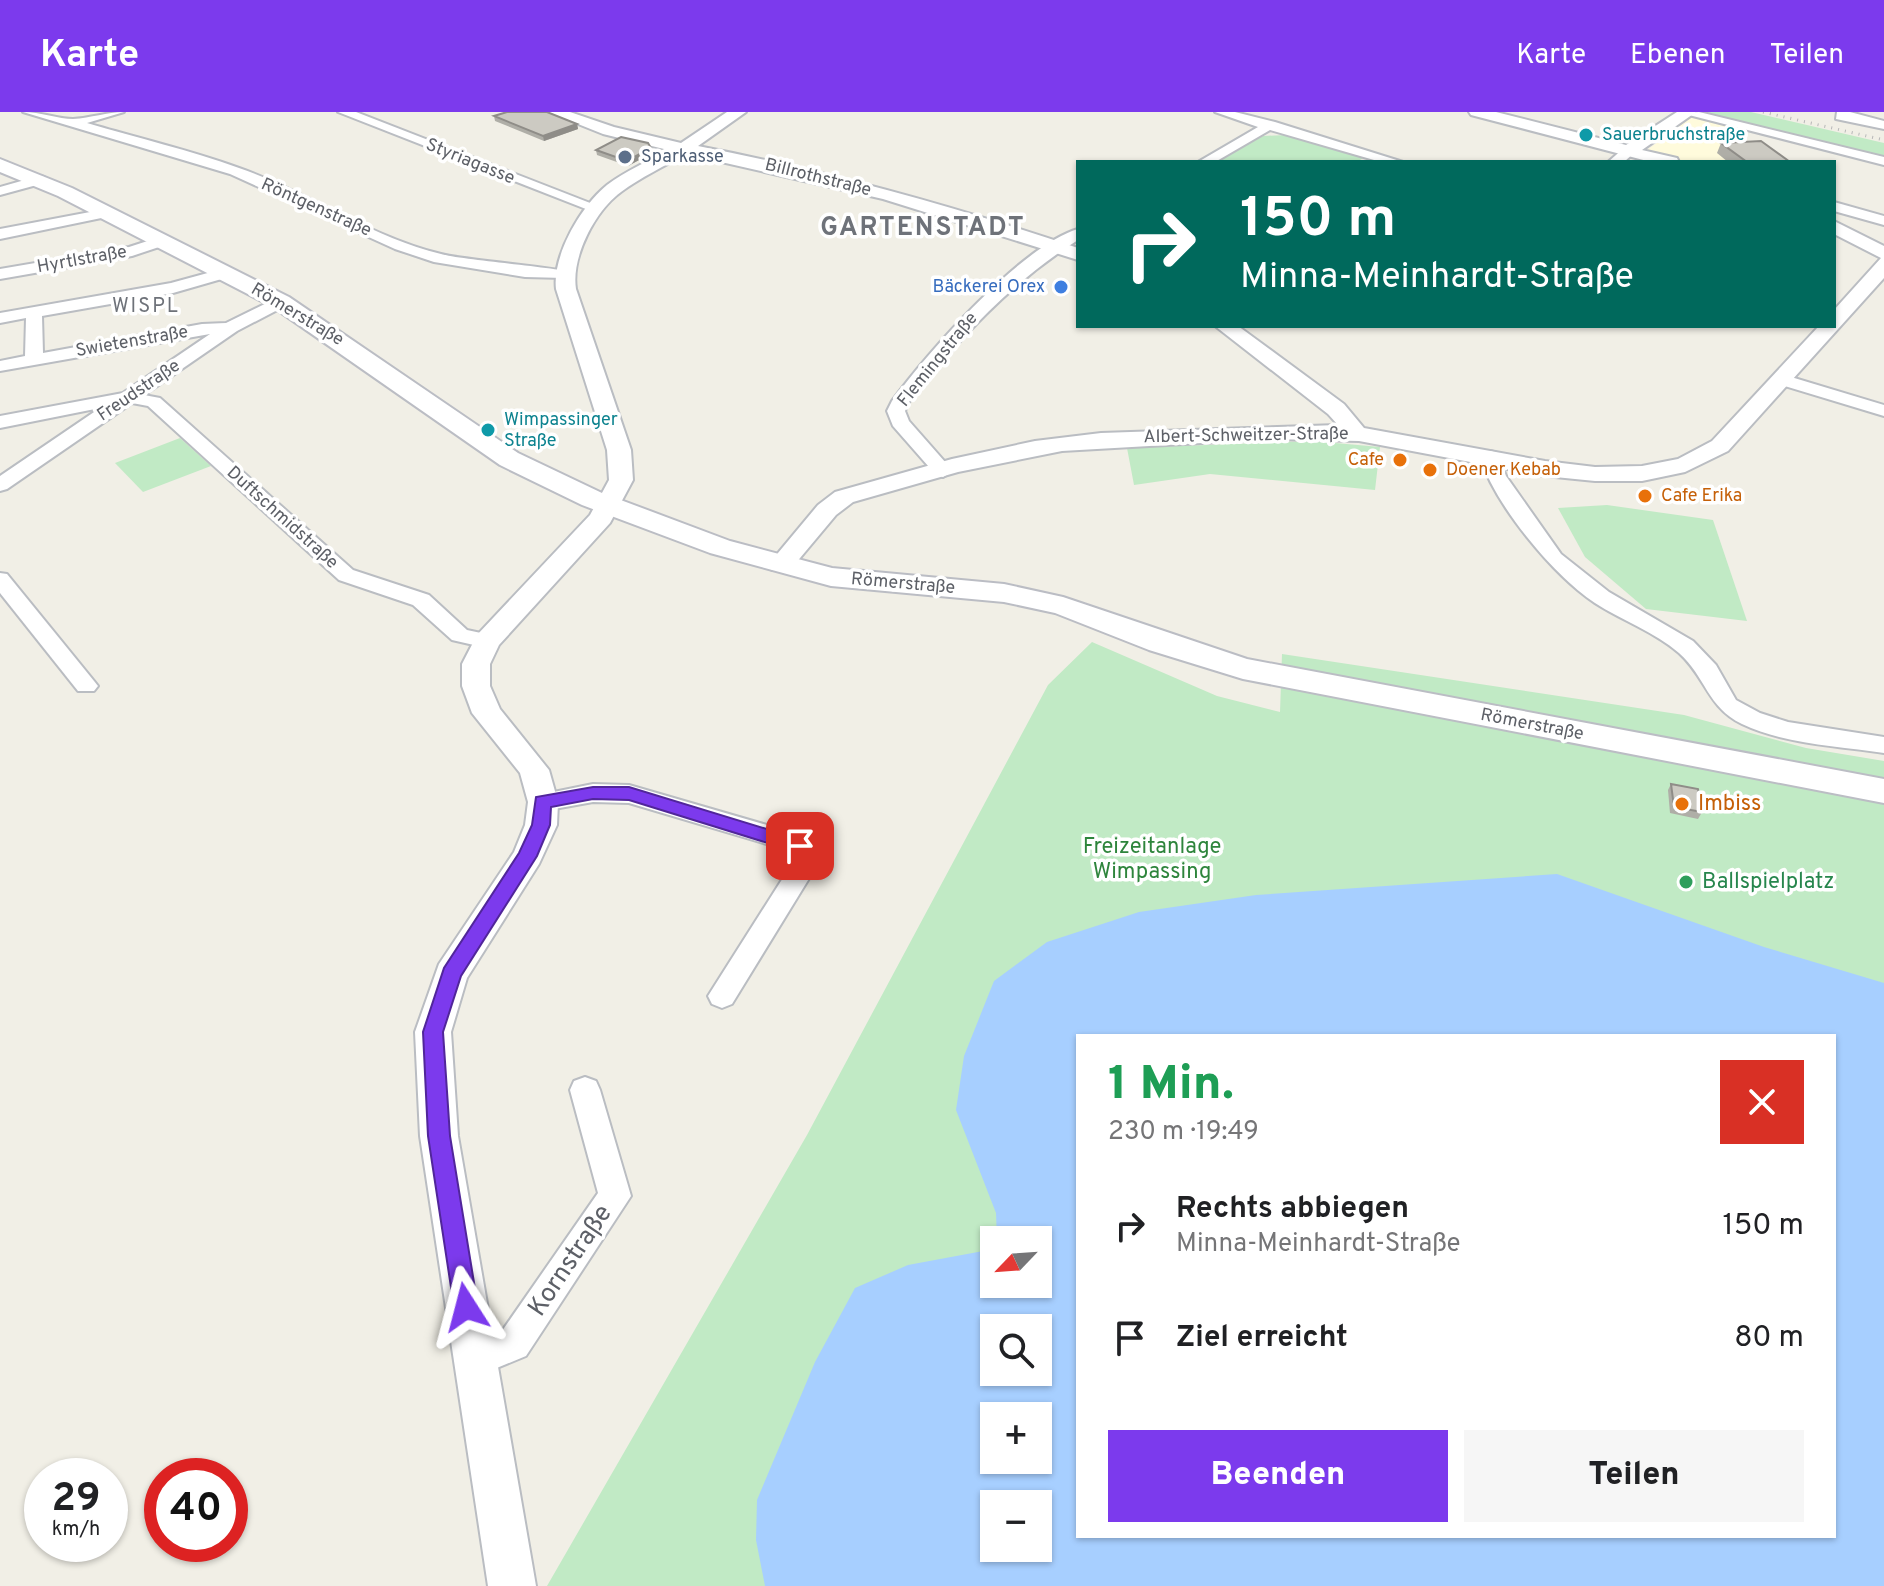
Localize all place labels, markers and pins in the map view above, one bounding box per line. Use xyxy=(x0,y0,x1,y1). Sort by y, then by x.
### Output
place label: Sauerbruchstraße xyxy=(1602,124,1745,147)
marker: Sauerbruchstraße xyxy=(1577,126,1595,144)
place label: Sparkasse xyxy=(641,146,724,169)
marker: Sparkasse xyxy=(616,148,634,166)
place label: Bäckerei Orex xyxy=(933,276,1045,299)
marker: Bäckerei Orex xyxy=(1052,278,1070,296)
place label: Wimpassinger Straße xyxy=(504,409,618,453)
marker: Wimpassinger Straße xyxy=(479,421,497,439)
place label: Cafe xyxy=(1348,449,1384,472)
marker: Cafe xyxy=(1391,451,1409,469)
place label: Doener Kebab xyxy=(1446,459,1561,482)
marker: Doener Kebab xyxy=(1421,461,1439,479)
place label: Cafe Erika xyxy=(1661,485,1742,508)
marker: Cafe Erika xyxy=(1636,487,1654,505)
place label: Imbiss xyxy=(1698,791,1761,818)
marker: Imbiss xyxy=(1673,795,1691,813)
pin xyxy=(766,812,834,880)
place label: Ballspielplatz xyxy=(1702,869,1834,896)
marker: Ballspielplatz xyxy=(1677,873,1695,891)

